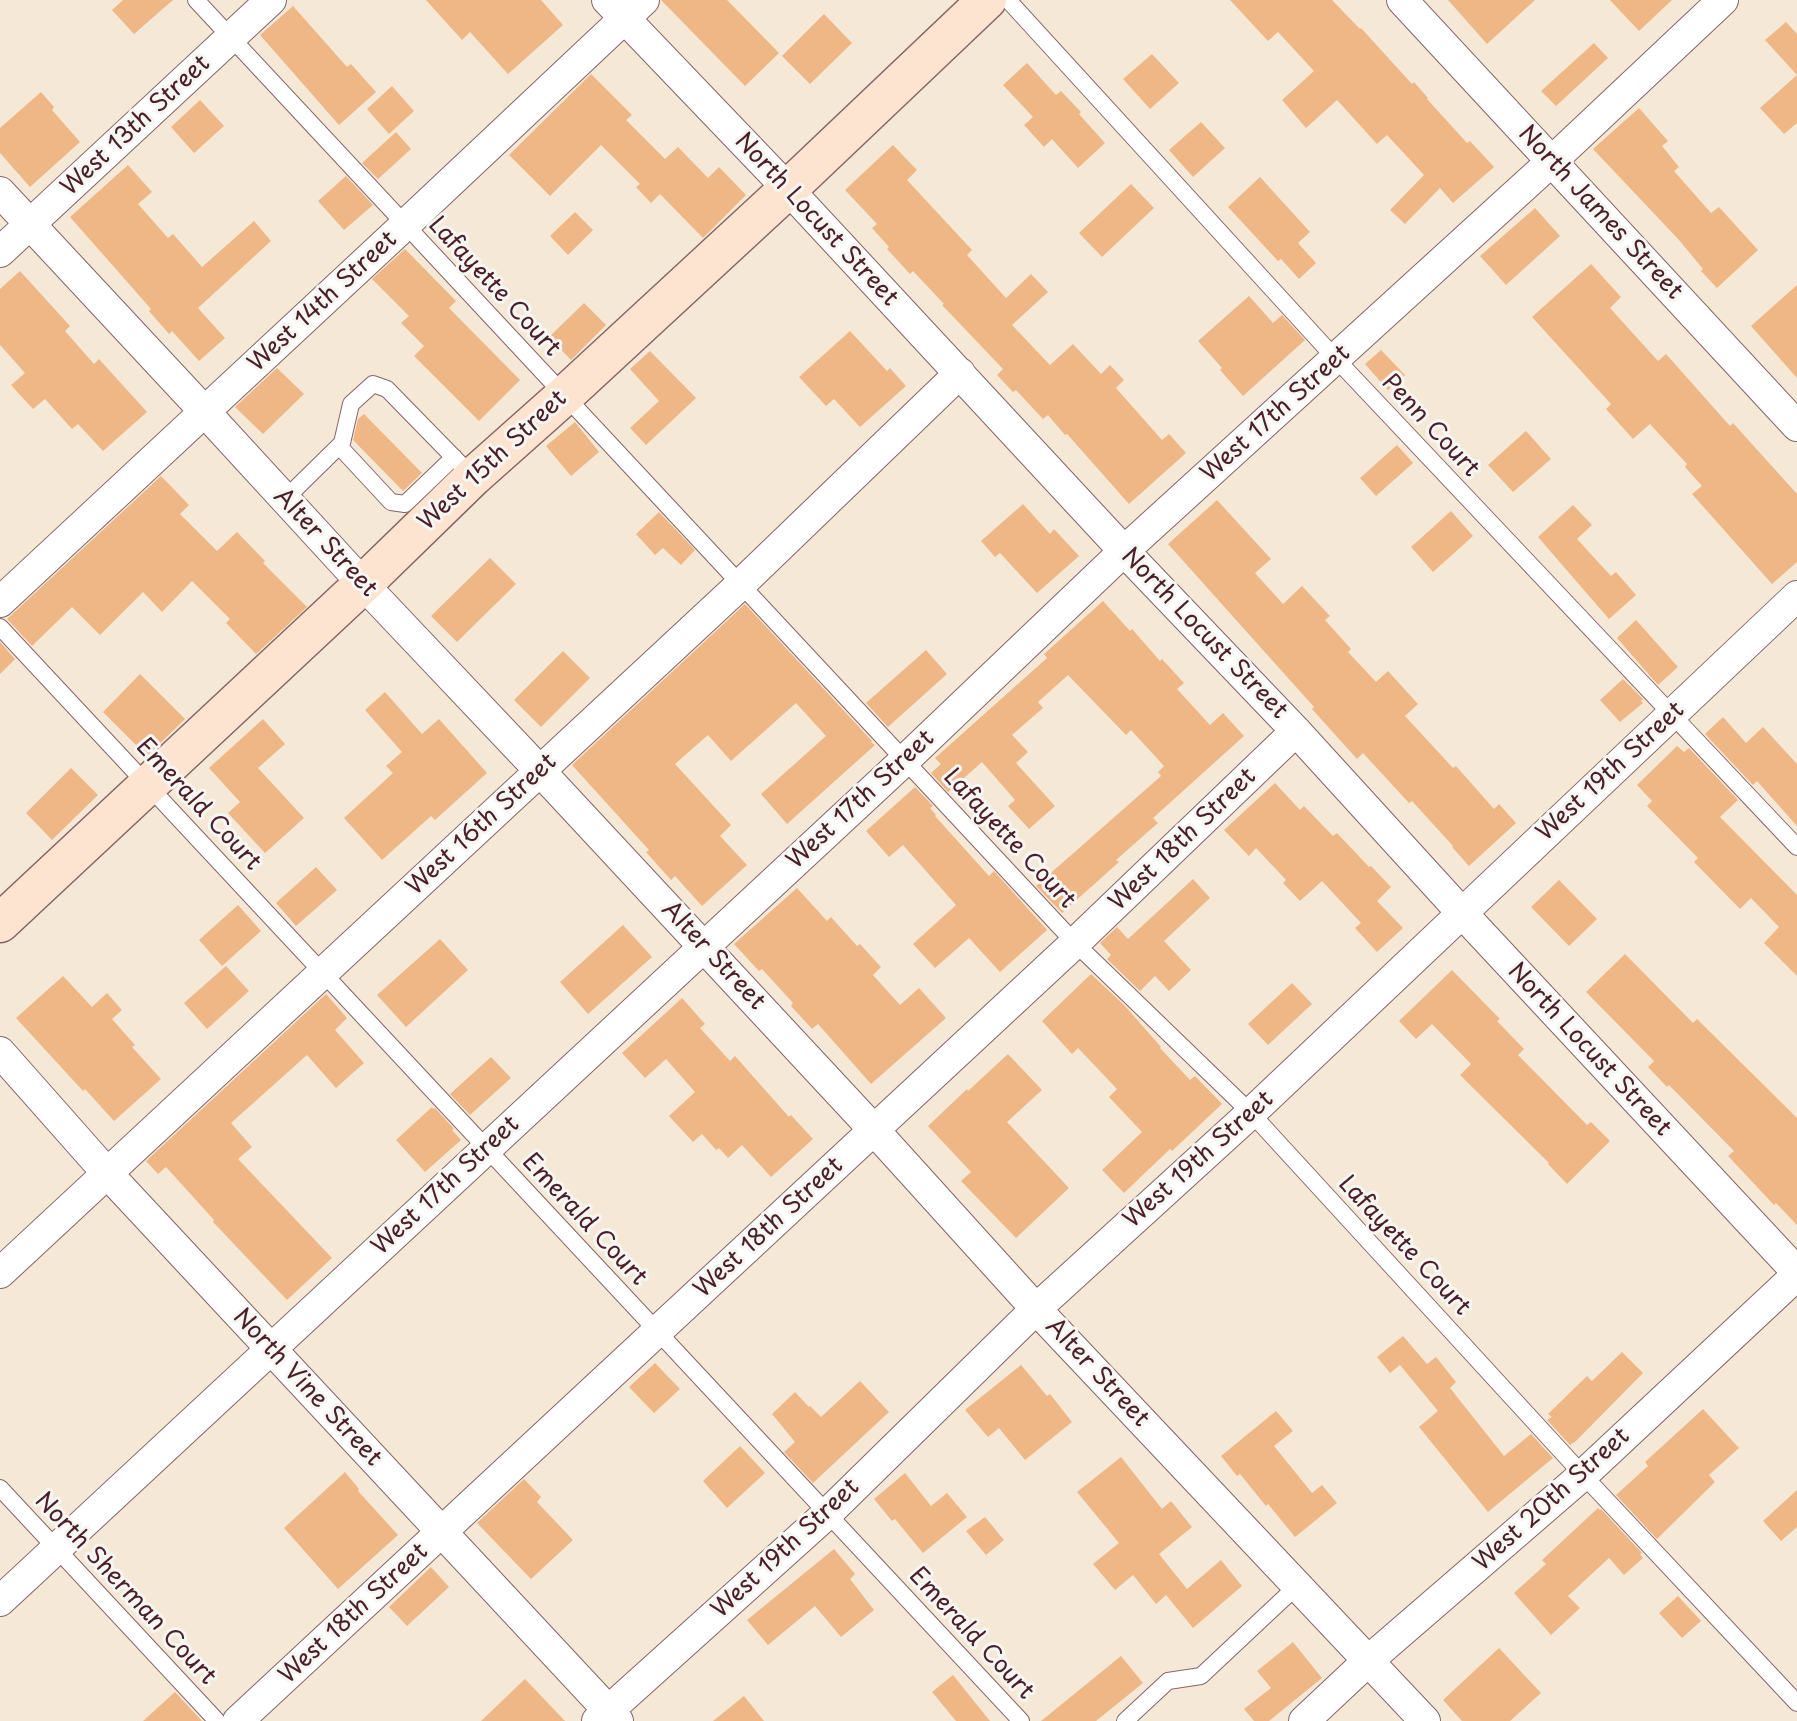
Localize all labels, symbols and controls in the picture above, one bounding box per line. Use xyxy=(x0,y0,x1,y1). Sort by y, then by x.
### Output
street label: West 13th Street xyxy=(56,50,216,202)
street label: North James Street xyxy=(1512,120,1688,306)
street label: North Locust Street xyxy=(728,127,904,313)
street label: Lafayette Court xyxy=(422,211,566,363)
street label: West 14th Street xyxy=(243,226,403,378)
street label: West 17th Street xyxy=(1195,339,1357,489)
street label: Penn Court xyxy=(1375,369,1485,483)
street label: West 15th Street xyxy=(413,385,573,537)
street label: Alter Street xyxy=(267,483,383,603)
street label: North Locust Street xyxy=(1115,543,1293,725)
street label: West 19th Street xyxy=(1531,696,1691,848)
street label: West 17th Street xyxy=(781,724,941,876)
street label: Emerald Court xyxy=(130,733,266,877)
street label: West 16th Street xyxy=(401,748,563,902)
street label: Lafayette Court xyxy=(937,763,1081,915)
street label: West 18th Street xyxy=(1104,763,1262,917)
street label: Alter Street xyxy=(655,896,771,1016)
street label: North Locust Street xyxy=(1501,957,1677,1143)
street label: West 19th Street xyxy=(1118,1085,1280,1235)
street label: West 17th Street xyxy=(366,1110,526,1262)
street label: Emerald Court xyxy=(516,1148,652,1292)
street label: West 18th Street xyxy=(689,1152,849,1304)
street label: Lafayette Court xyxy=(1332,1170,1476,1322)
street label: North Vine Street xyxy=(227,1303,387,1473)
street label: Alter Street xyxy=(1039,1313,1155,1433)
street label: West 20th Street xyxy=(1468,1422,1636,1578)
street label: West 19th Street xyxy=(706,1473,866,1625)
street label: North Sherman Court xyxy=(28,1487,222,1691)
street label: West 18th Street xyxy=(274,1538,434,1690)
street label: Emerald Court xyxy=(903,1562,1039,1706)

